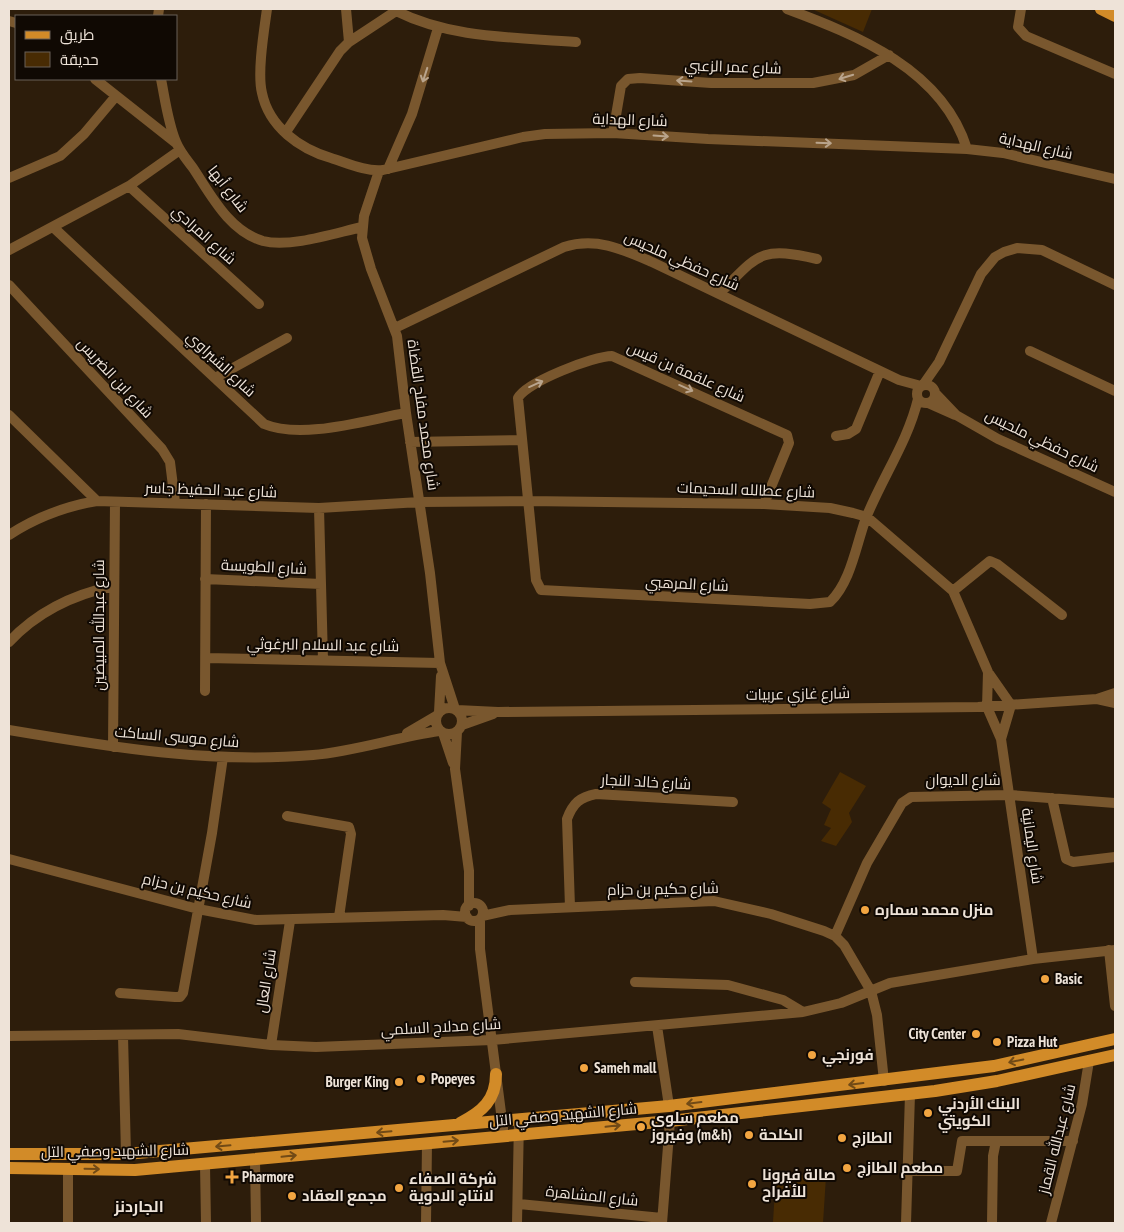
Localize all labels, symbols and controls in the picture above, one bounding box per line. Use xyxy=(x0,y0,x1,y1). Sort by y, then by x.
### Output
legend xyxy=(15,15,178,80)
text: طريق xyxy=(60,25,94,45)
text: حديقة xyxy=(60,50,99,69)
street label: شارع عمر الزعبي xyxy=(684,55,782,81)
one-way arrow xyxy=(420,66,430,82)
one-way arrow xyxy=(838,73,854,83)
one-way arrow xyxy=(676,76,692,86)
street label: شارع الهداية xyxy=(592,109,668,132)
street label: شارع الهداية xyxy=(997,128,1075,165)
one-way arrow xyxy=(653,131,669,140)
one-way arrow xyxy=(816,139,832,148)
street label: شارع أبها xyxy=(203,161,253,217)
street label: شارع المرادي xyxy=(166,201,240,271)
street label: شارع حفظي ملحيس xyxy=(620,227,743,297)
street label: شارع الشبراوي xyxy=(181,327,260,403)
street label: شارع ابن الضريس xyxy=(72,334,157,423)
street label: شارع علقمة بن قيس xyxy=(623,337,748,408)
street label: شارع محمد مفلح القضاة xyxy=(402,338,444,492)
one-way arrow xyxy=(528,378,543,388)
one-way arrow xyxy=(678,384,693,394)
street label: شارع حفظي ملحيس xyxy=(981,405,1102,479)
street label: شارع عبد الحفيظ جاسر xyxy=(143,478,278,503)
street label: شارع عطالله السحيمات xyxy=(677,478,815,503)
street label: شارع الطويسة xyxy=(221,555,307,580)
street label: شارع عبدالله المبيضين xyxy=(89,559,110,691)
street label: شارع المرهبي xyxy=(645,572,729,598)
street label: شارع عبد السلام البرغوثي xyxy=(247,634,399,658)
street label: شارع غازي عربيات xyxy=(746,683,850,707)
street label: شارع موسى الساكت xyxy=(114,722,240,753)
street label: شارع خالد النجار xyxy=(599,770,692,795)
street label: شارع الديوان xyxy=(925,770,1001,791)
street label: شارع اليمانية xyxy=(1016,807,1047,885)
street label: شارع حكيم بن حزام xyxy=(140,869,254,914)
street label: شارع حكيم بن حزام xyxy=(607,878,719,901)
place label: منزل محمد سماره xyxy=(875,900,994,919)
marker: منزل محمد سماره xyxy=(859,904,871,916)
street label: شارع العال xyxy=(251,948,282,1015)
place label: Basic xyxy=(1055,969,1083,988)
marker: Basic xyxy=(1039,973,1051,985)
street label: شارع مدلاج السلمي xyxy=(380,1014,502,1042)
place label: City Center xyxy=(909,1024,967,1043)
marker: City Center xyxy=(970,1028,982,1040)
place label: Pizza Hut xyxy=(1007,1032,1058,1051)
marker: Pizza Hut xyxy=(991,1036,1003,1048)
place label: فورنجي xyxy=(822,1045,874,1067)
marker: فورنجي xyxy=(806,1049,818,1061)
one-way arrow xyxy=(1009,1057,1025,1066)
place label: Sameh mall xyxy=(594,1058,657,1077)
marker: Sameh mall xyxy=(578,1062,590,1074)
place label: Popeyes xyxy=(431,1069,475,1088)
place label: Burger King xyxy=(325,1072,389,1091)
marker: Popeyes xyxy=(415,1073,427,1085)
marker: Burger King xyxy=(393,1076,405,1088)
one-way arrow xyxy=(848,1079,864,1089)
street label: شارع عبدالله القماز xyxy=(1033,1082,1081,1197)
place label: البنك الأردني الكويتي xyxy=(938,1094,1020,1133)
one-way arrow xyxy=(687,1098,703,1108)
street label: شارع الشهيد وصفي التل xyxy=(488,1099,638,1133)
marker: البنك الأردني الكويتي xyxy=(922,1107,934,1119)
place label: مطعم سلوى وفيروز (m&h) xyxy=(650,1108,739,1144)
one-way arrow xyxy=(605,1121,621,1131)
marker: مطعم سلوى وفيروز (m&h) xyxy=(635,1121,647,1133)
place label: الكلحة xyxy=(759,1125,803,1144)
one-way arrow xyxy=(377,1127,393,1137)
place label: الطازج xyxy=(852,1128,893,1148)
marker: الكلحة xyxy=(743,1129,755,1141)
marker: الطازج xyxy=(836,1132,848,1144)
one-way arrow xyxy=(443,1136,459,1146)
street label: شارع الشهيد وصفي التل xyxy=(41,1140,189,1164)
one-way arrow xyxy=(215,1141,231,1151)
one-way arrow xyxy=(281,1151,297,1161)
place label: مطعم الطازج xyxy=(857,1158,943,1178)
marker: مطعم الطازج xyxy=(841,1162,853,1174)
one-way arrow xyxy=(84,1165,100,1174)
place label: صالة فيرونا للأفراح xyxy=(762,1165,836,1202)
place label: Pharmore xyxy=(242,1167,294,1186)
place label: شركة الصفاء لانتاج الادوية xyxy=(409,1169,497,1206)
marker: Pharmore xyxy=(226,1171,238,1183)
marker: صالة فيرونا للأفراح xyxy=(746,1178,758,1190)
street label: شارع المشاهرة xyxy=(545,1181,639,1212)
marker: شركة الصفاء لانتاج الادوية xyxy=(393,1182,405,1194)
place label: مجمع العقاد xyxy=(302,1186,387,1206)
marker: مجمع العقاد xyxy=(286,1190,298,1202)
district label: الجاردنز xyxy=(113,1196,164,1216)

